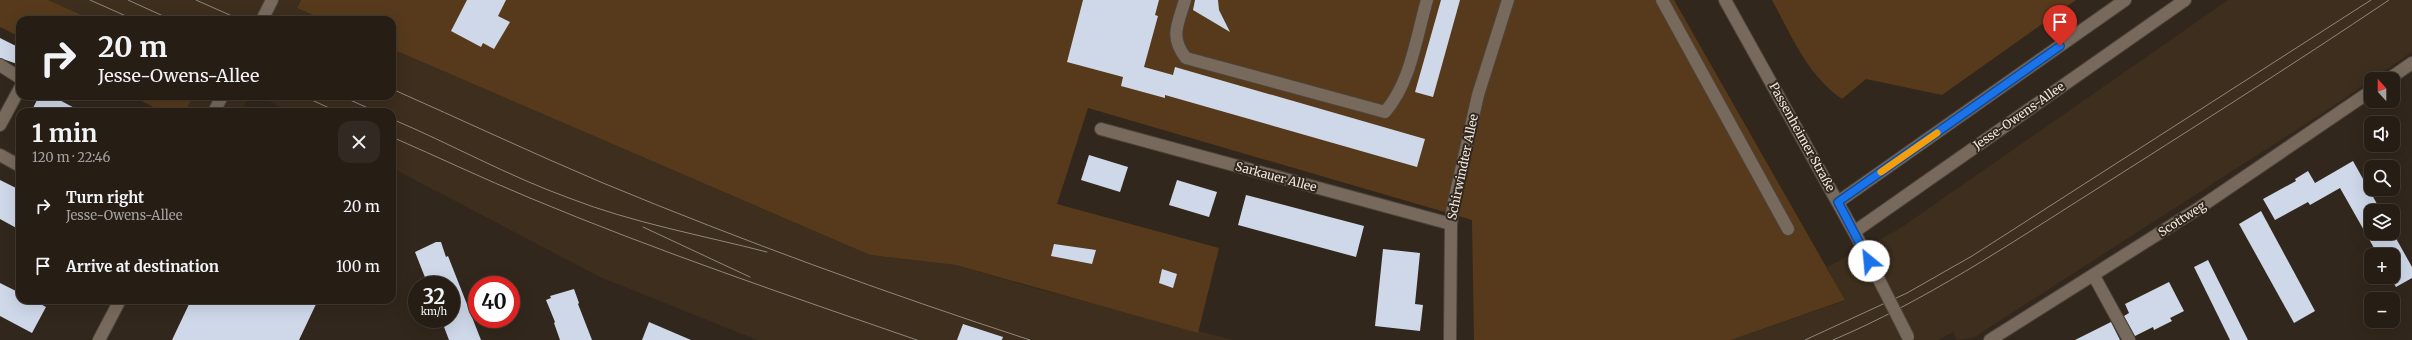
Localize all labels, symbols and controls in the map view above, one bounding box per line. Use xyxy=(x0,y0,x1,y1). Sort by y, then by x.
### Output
pin xyxy=(2043,5,2077,46)
icon: arrive xyxy=(2049,11,2071,33)
text: 20 m xyxy=(98,29,167,65)
icon: right xyxy=(32,32,84,84)
text: Jesse-Owens-Allee xyxy=(98,64,259,87)
north arrow xyxy=(2364,72,2400,108)
map controls xyxy=(2364,72,2400,328)
street label: Jesse-Owens-Allee xyxy=(1970,79,2067,153)
street label: Passenheimer Straße xyxy=(1766,80,1839,194)
street label: Schirwindter Allee xyxy=(1444,113,1481,221)
button: sound xyxy=(2364,116,2400,152)
text: 1 min xyxy=(32,118,97,149)
button: close xyxy=(338,121,380,163)
text: 120 m · 22:46 xyxy=(32,149,110,166)
street label: Sarkauer Allee xyxy=(1234,158,1318,195)
button: search xyxy=(2364,160,2400,196)
text: Turn right xyxy=(66,188,144,207)
icon: right xyxy=(32,195,54,217)
text: 20 m xyxy=(343,197,380,216)
street label: Scottweg xyxy=(2155,197,2209,239)
button: layers xyxy=(2364,204,2400,240)
text: Jesse-Owens-Allee xyxy=(66,207,183,224)
position arrow xyxy=(1848,240,1890,282)
button: + xyxy=(2364,248,2400,284)
icon: arrive xyxy=(32,255,54,277)
text: Arrive at destination xyxy=(66,257,219,276)
text: 100 m xyxy=(336,257,380,276)
speed limit sign: 40 xyxy=(468,276,520,328)
text: 32 xyxy=(423,284,445,309)
button: − xyxy=(2364,292,2400,328)
text: km/h xyxy=(421,305,447,318)

